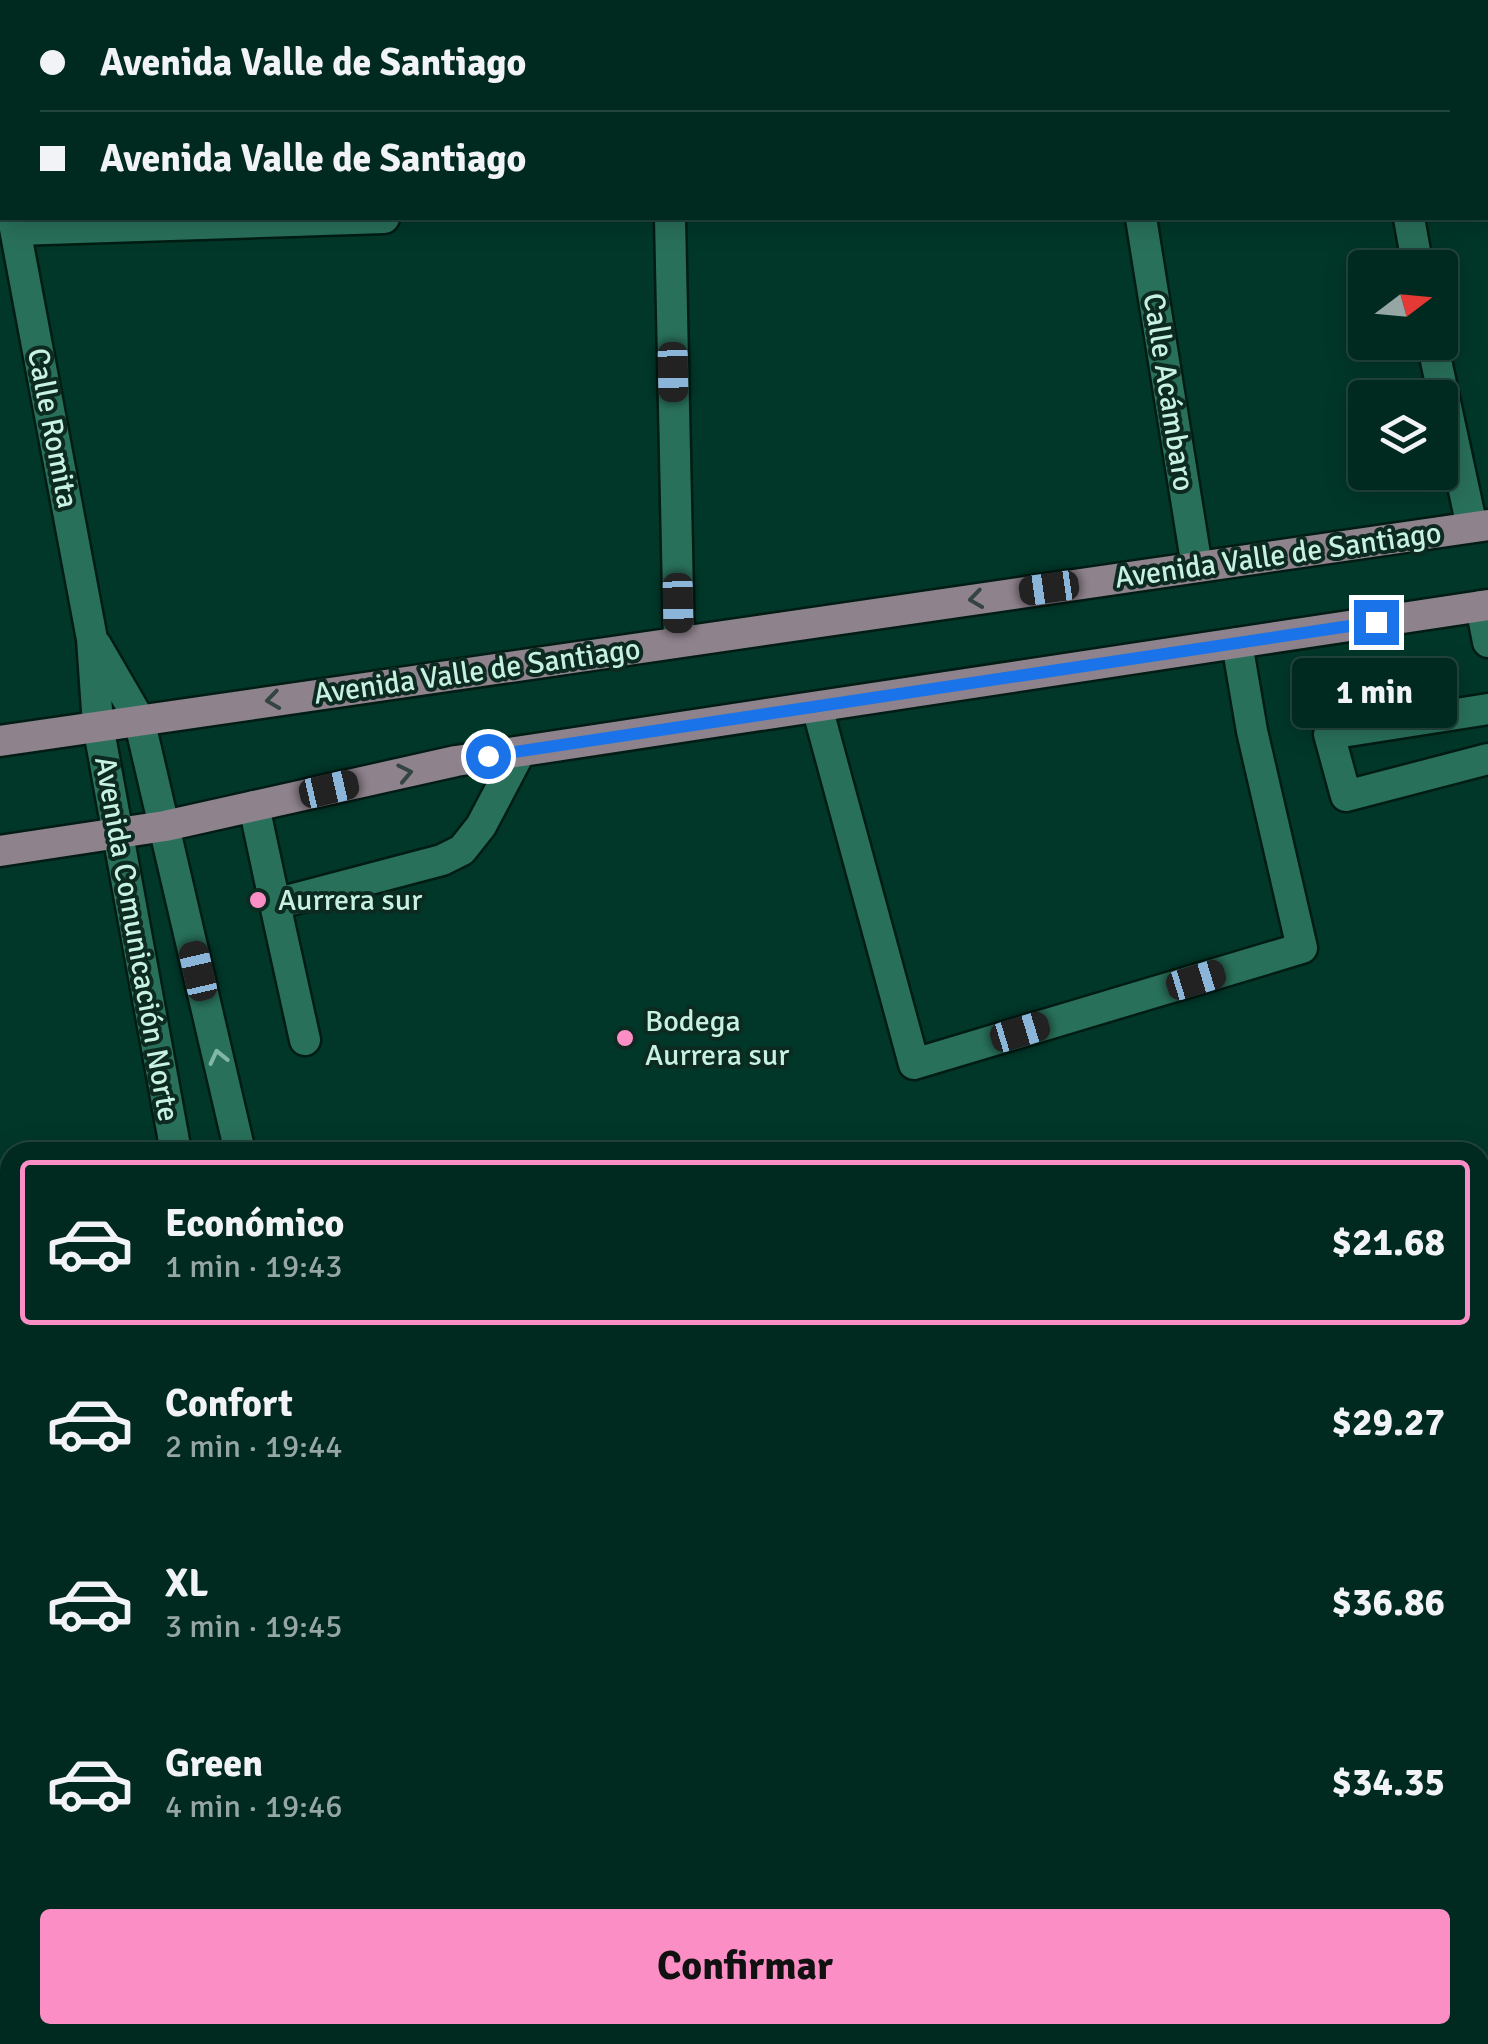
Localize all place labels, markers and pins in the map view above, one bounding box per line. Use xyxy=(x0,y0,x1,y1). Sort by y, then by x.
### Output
place label: Aurrera sur xyxy=(278,882,422,919)
marker: Aurrera sur xyxy=(247,889,269,911)
place label: Bodega Aurrera sur xyxy=(645,1003,789,1074)
marker: Bodega Aurrera sur xyxy=(614,1027,636,1049)

